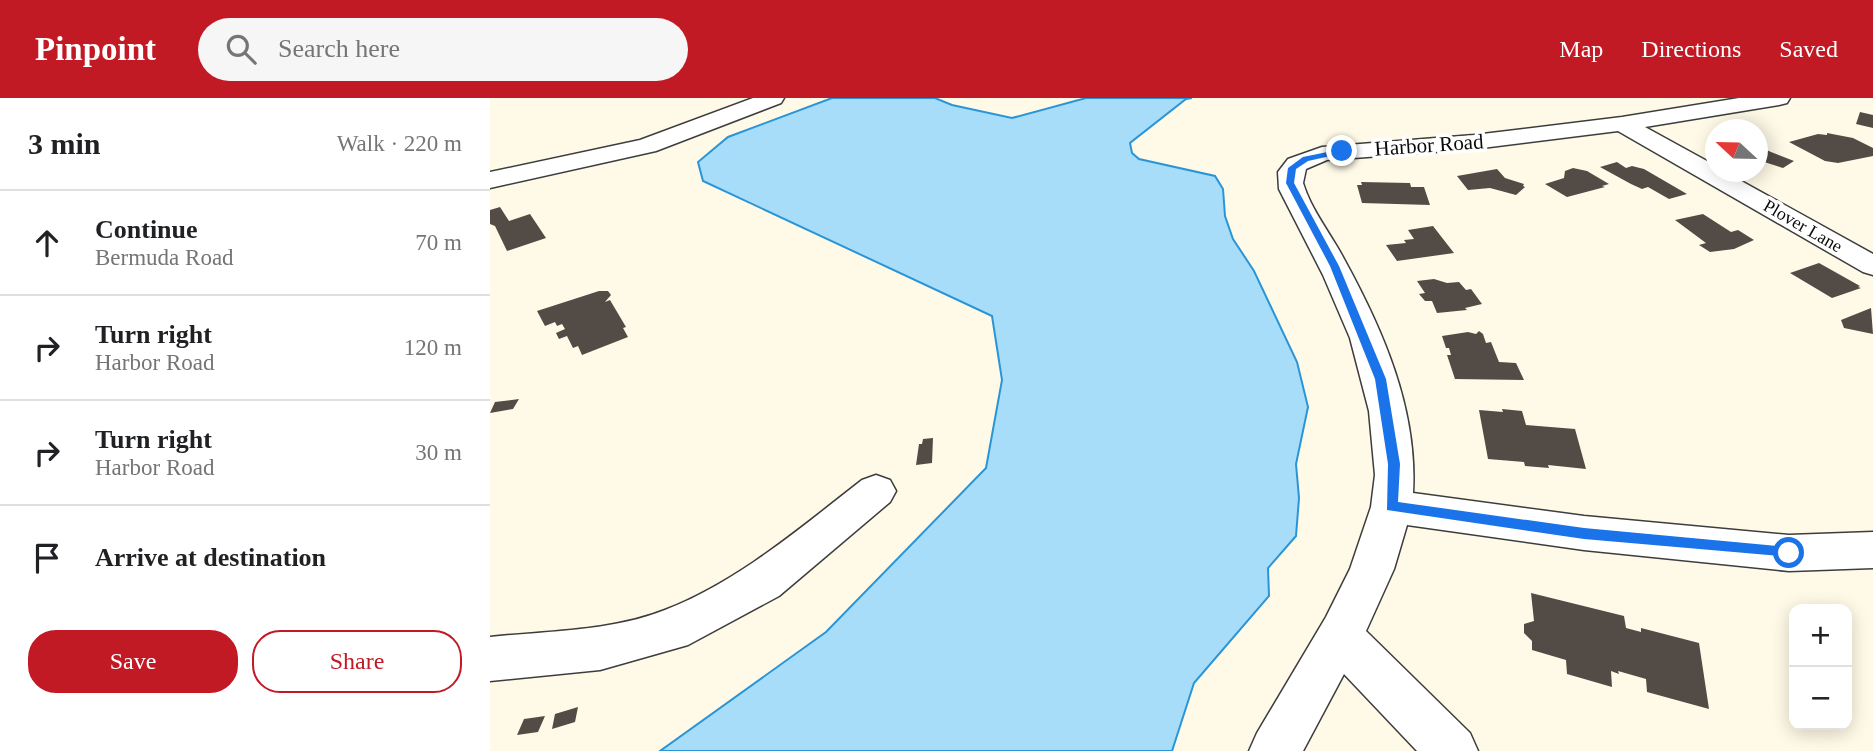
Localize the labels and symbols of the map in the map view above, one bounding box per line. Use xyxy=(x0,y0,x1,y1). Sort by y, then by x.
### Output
north arrow xyxy=(1705,119,1768,182)
street label: Harbor Road xyxy=(1374,129,1485,161)
route end xyxy=(1326,135,1357,166)
street label: Plover Lane xyxy=(1760,195,1846,257)
route start xyxy=(1773,537,1804,568)

